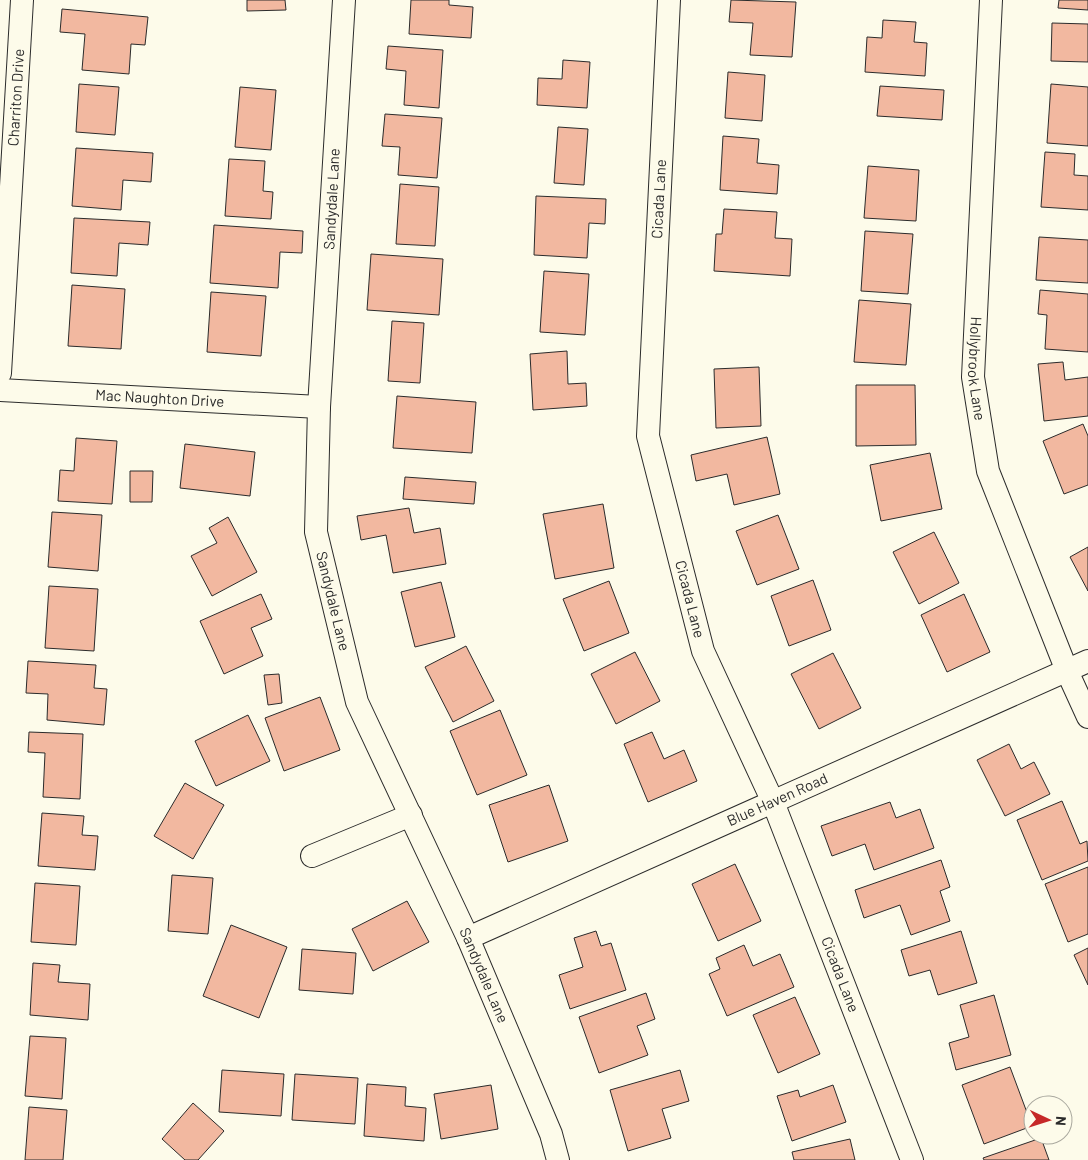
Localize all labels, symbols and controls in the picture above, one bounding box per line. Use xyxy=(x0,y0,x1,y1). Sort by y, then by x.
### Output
street label: Charriton Drive xyxy=(3,48,27,147)
street label: Sandydale Lane xyxy=(319,148,343,250)
street label: Cicada Lane xyxy=(647,159,669,239)
street label: Hollybrook Lane xyxy=(965,316,990,422)
street label: Mac Naughton Drive xyxy=(95,385,225,410)
street label: Sandydale Lane xyxy=(313,549,354,653)
street label: Cicada Lane xyxy=(672,558,709,640)
street label: Blue Haven Road xyxy=(724,768,830,829)
street label: Sandydale Lane xyxy=(456,924,513,1025)
street label: Cicada Lane xyxy=(818,934,864,1015)
north arrow xyxy=(1023,1095,1073,1145)
text: N xyxy=(1053,1116,1070,1126)

